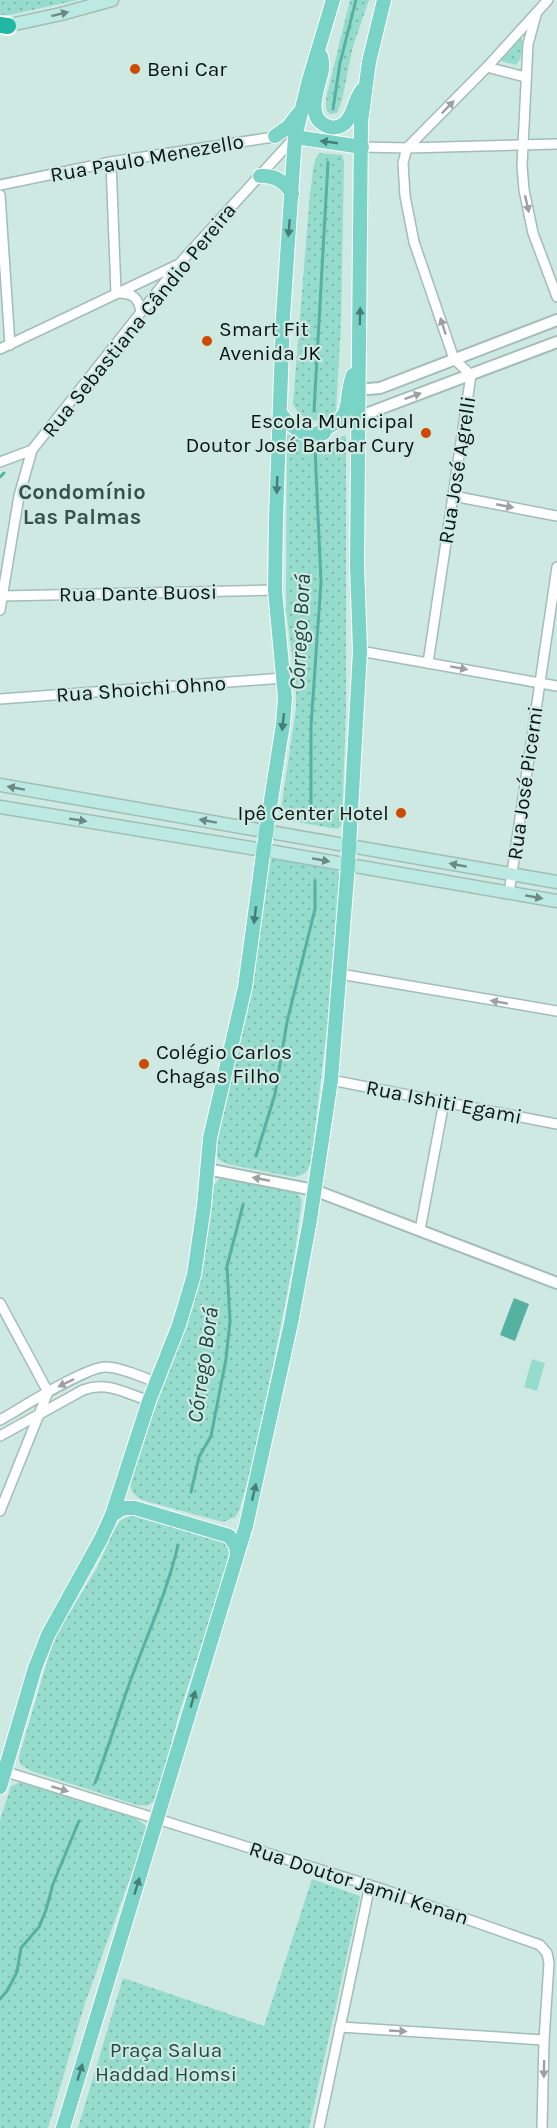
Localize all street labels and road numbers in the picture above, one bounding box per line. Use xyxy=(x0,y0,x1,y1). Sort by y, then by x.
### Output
street label: Rua Paulo Menezello xyxy=(48,129,246,187)
street label: Rua Sebastiana Cândio Pereira xyxy=(37,198,241,442)
street label: Rua José Agrelli xyxy=(433,394,481,546)
street label: Rua Dante Buosi xyxy=(59,580,217,606)
street label: Rua Shoichi Ohno xyxy=(55,671,227,707)
street label: Rua José Picerni xyxy=(502,705,548,861)
street label: Rua Ishiti Egami xyxy=(364,1075,524,1129)
street label: Rua Doutor Jamil Kenan xyxy=(246,1836,472,1930)

